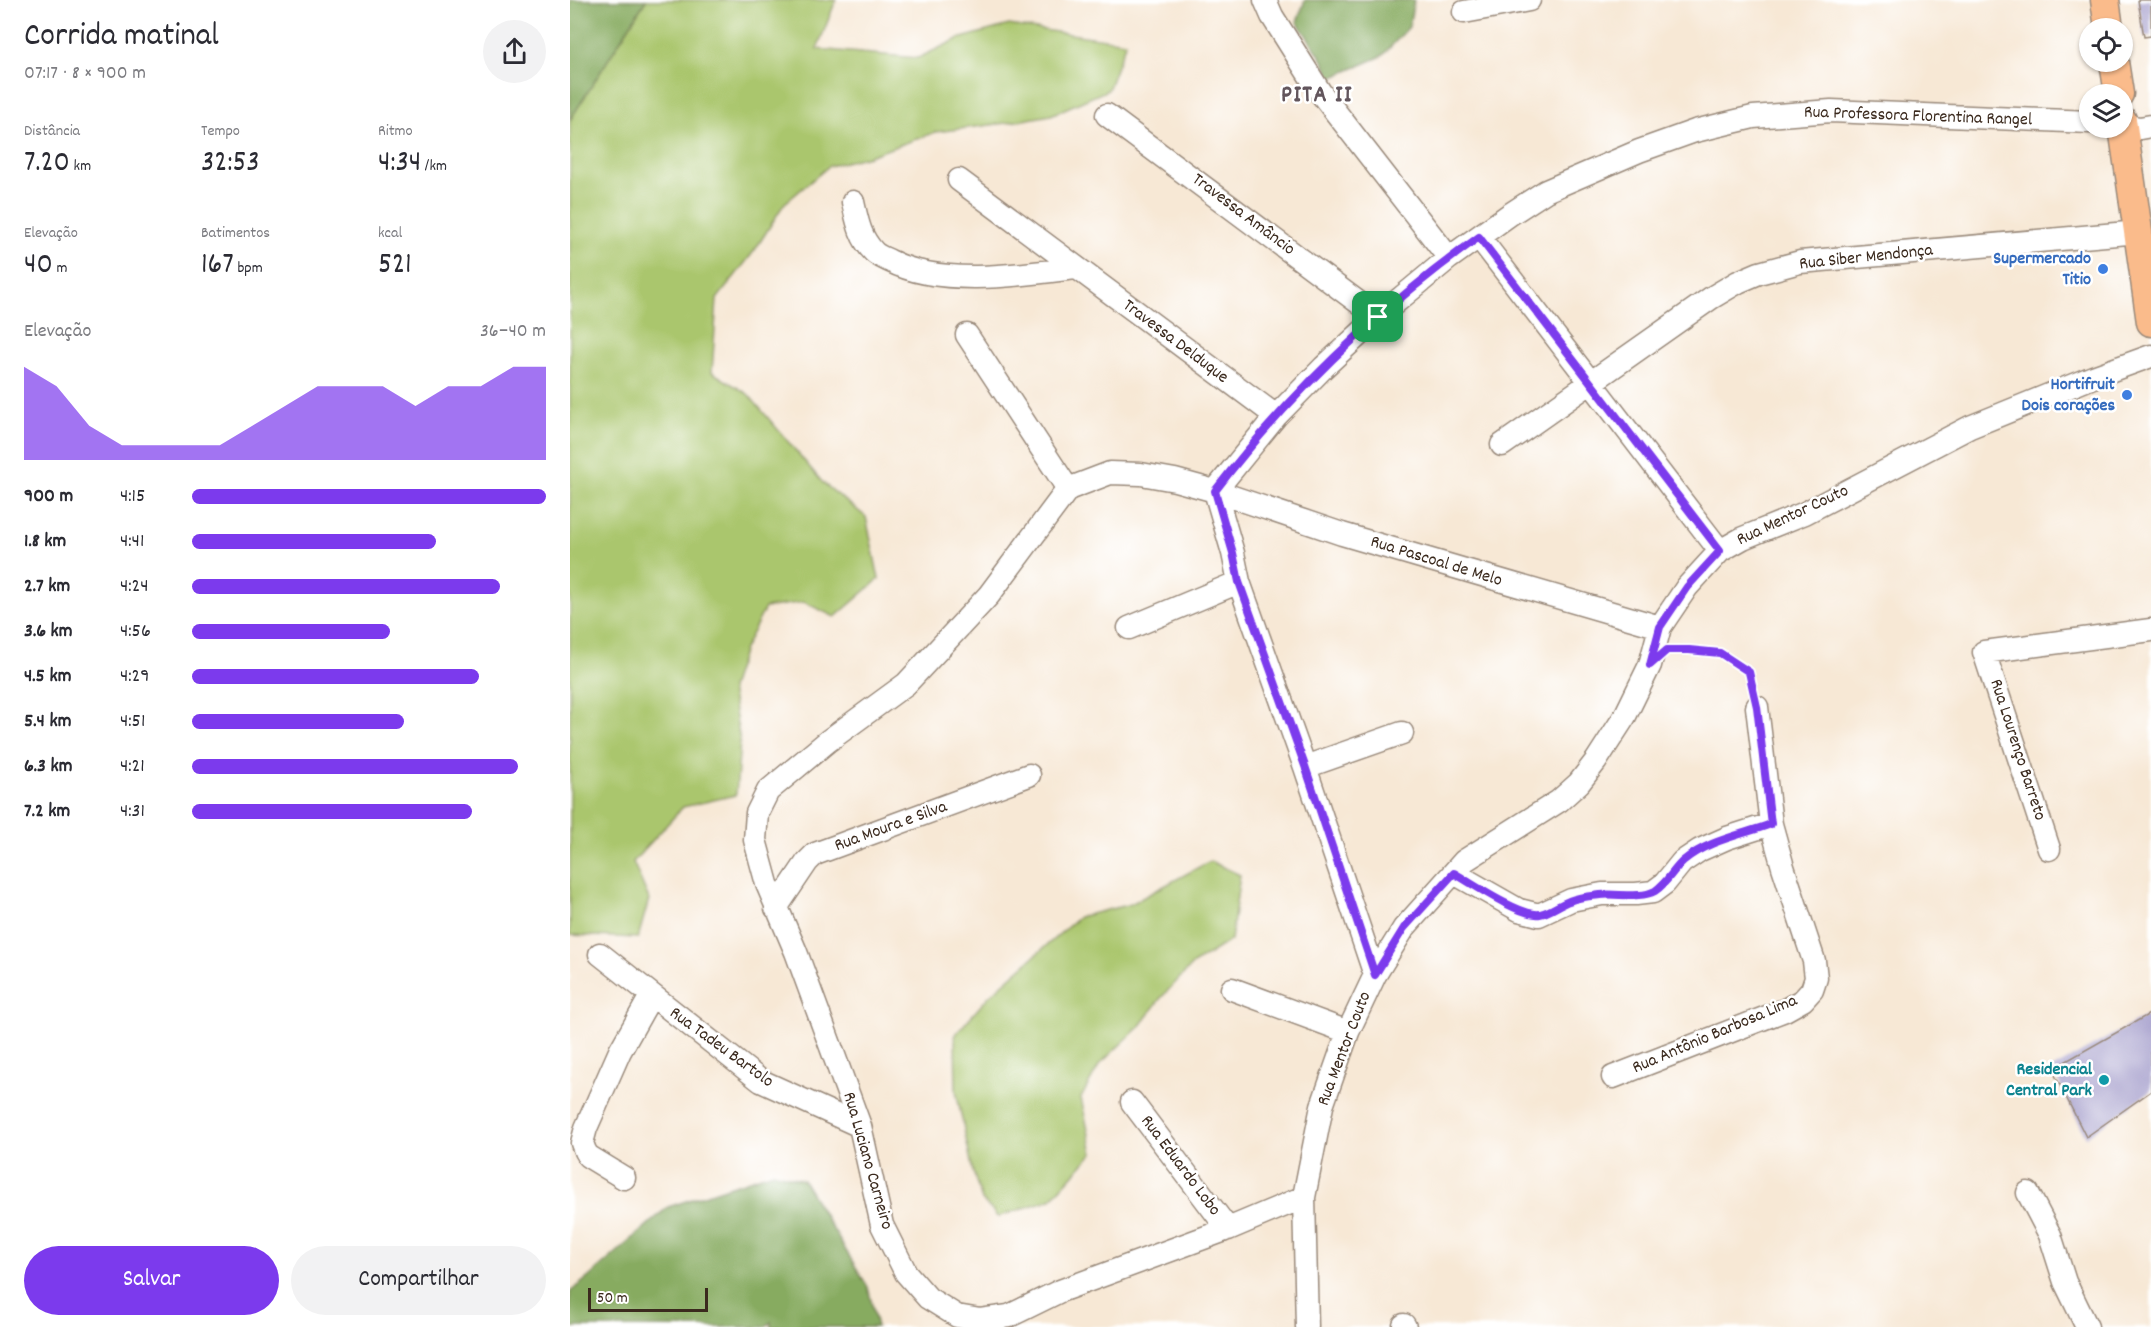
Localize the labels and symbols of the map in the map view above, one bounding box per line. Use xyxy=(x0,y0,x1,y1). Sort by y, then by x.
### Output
district label: PITA II xyxy=(1281,79,1353,113)
street label: Rua Professora Florentina Rangel xyxy=(1803,101,2033,134)
street label: Travessa Amâncio xyxy=(1186,168,1300,262)
street label: Rua Siber Mendonça xyxy=(1798,239,1935,277)
place label: Supermercado Titio xyxy=(1993,247,2091,293)
marker: Supermercado Titio xyxy=(2096,262,2110,276)
pin xyxy=(1352,291,1403,342)
street label: Travessa Delduque xyxy=(1117,294,1233,390)
place label: Hortifruit Dois corações xyxy=(2022,373,2115,419)
marker: Hortifruit Dois corações xyxy=(2120,388,2134,402)
street label: Rua Mentor Couto xyxy=(1733,479,1853,553)
street label: Rua Pascoal de Melo xyxy=(1367,530,1505,594)
street label: Rua Lourenço Barreto xyxy=(1982,676,2052,824)
street label: Rua Moura e Silva xyxy=(831,795,951,859)
street label: Rua Mentor Couto xyxy=(1312,988,1378,1110)
street label: Rua Antônio Barbosa Lima xyxy=(1629,989,1802,1081)
street label: Rua Tadeu Bartolo xyxy=(664,1002,778,1094)
place label: Residencial Central Park xyxy=(2006,1058,2093,1104)
marker: Residencial Central Park xyxy=(2097,1073,2111,1087)
street label: Rua Luciano Carneiro xyxy=(835,1089,899,1233)
street label: Rua Eduardo Lobo xyxy=(1134,1110,1226,1222)
scale bar xyxy=(588,1285,708,1312)

